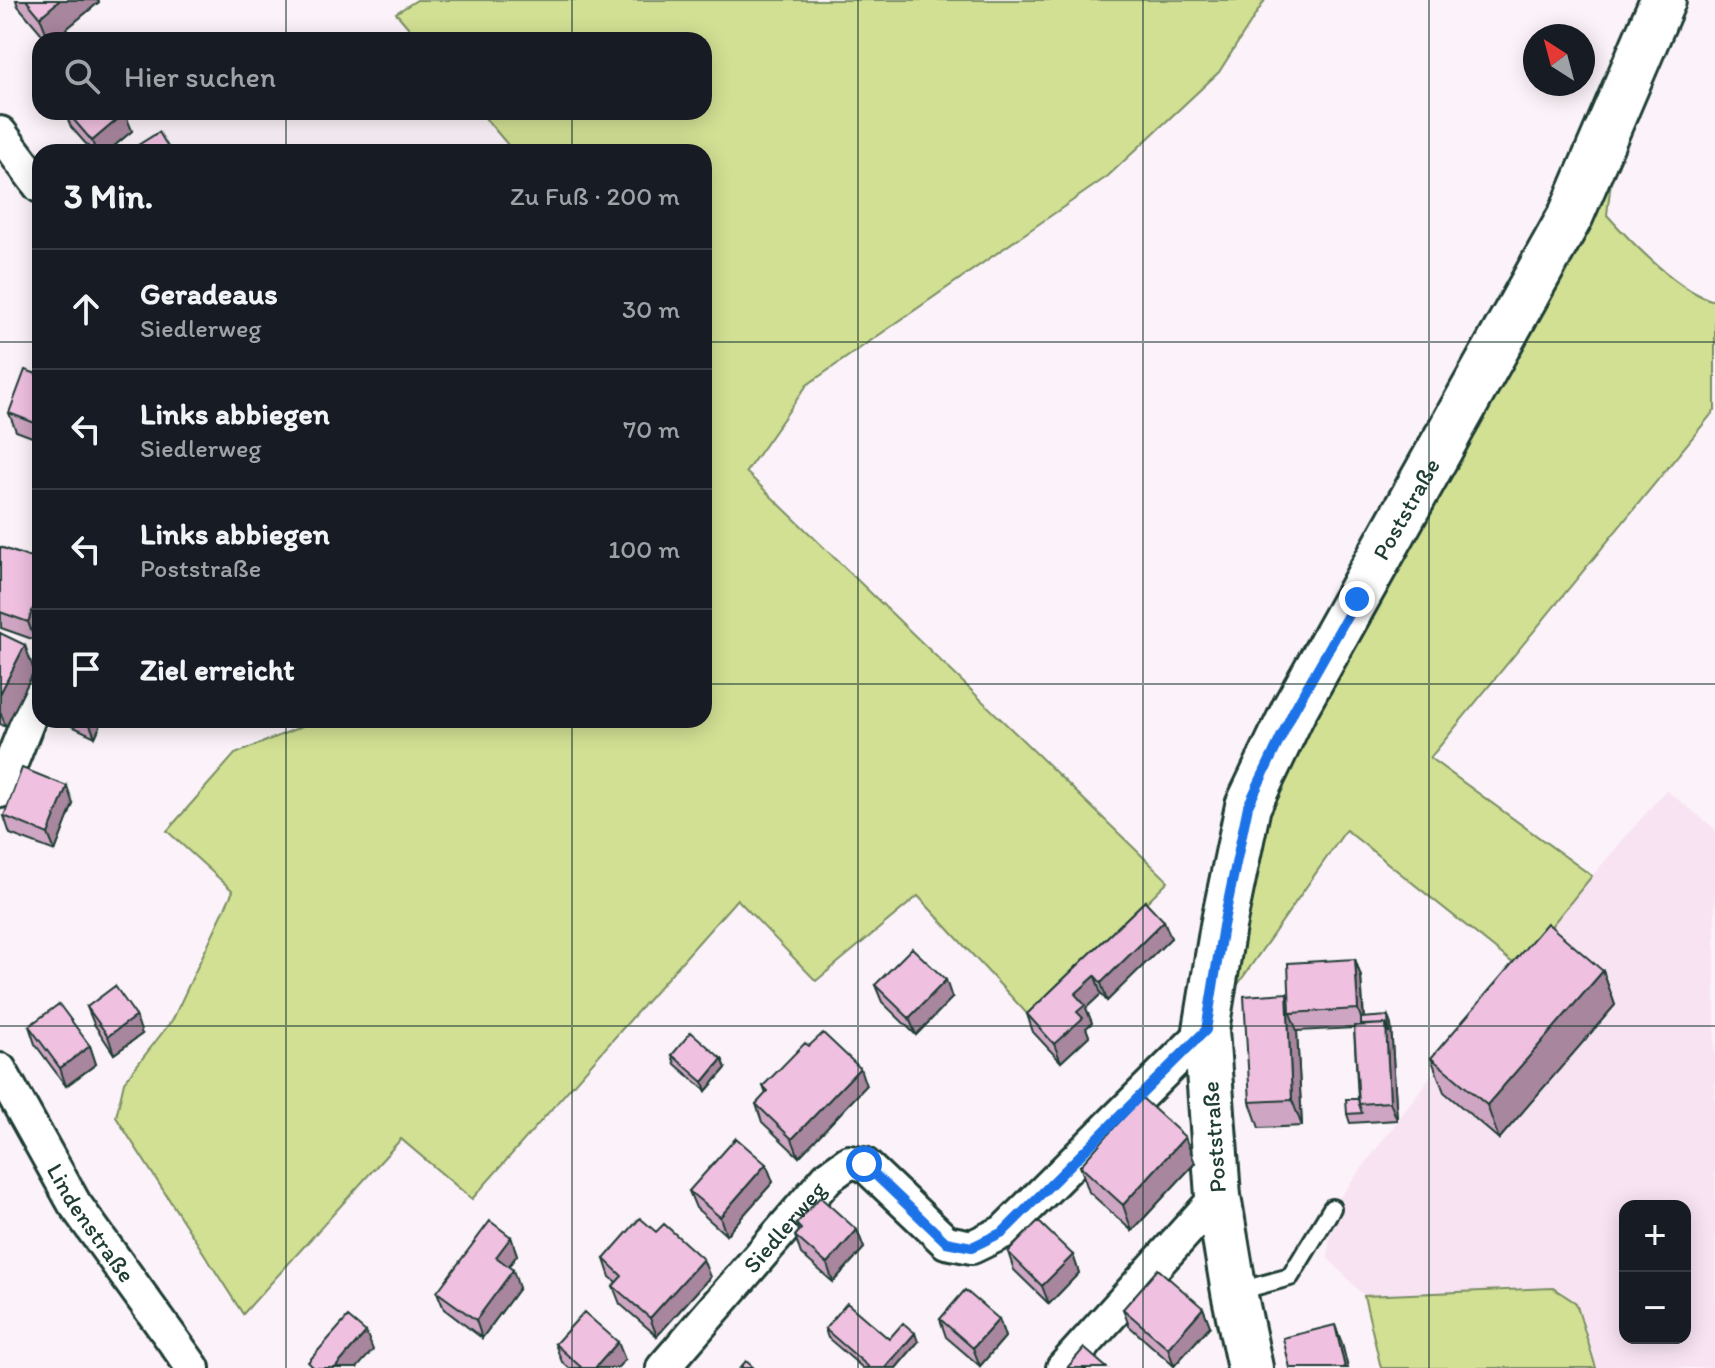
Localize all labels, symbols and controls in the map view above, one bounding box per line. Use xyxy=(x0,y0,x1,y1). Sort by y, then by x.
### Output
north arrow xyxy=(1523,24,1595,96)
search box xyxy=(32,32,712,120)
icon: search xyxy=(60,54,104,98)
text: Hier suchen xyxy=(124,58,276,95)
text: 3 Min. xyxy=(64,176,153,217)
text: Zu Fuß · 200 m xyxy=(510,180,680,212)
text: Geradeaus xyxy=(140,275,278,312)
icon: ahead xyxy=(64,287,108,331)
text: 30 m xyxy=(622,293,680,325)
text: Siedlerweg xyxy=(140,312,262,344)
text: Links abbiegen xyxy=(140,395,330,432)
icon: left xyxy=(64,407,108,451)
text: 70 m xyxy=(623,413,680,445)
text: Siedlerweg xyxy=(140,432,262,464)
street label: Poststraße xyxy=(1366,453,1446,565)
text: Links abbiegen xyxy=(140,515,330,552)
icon: left xyxy=(64,527,108,571)
text: 100 m xyxy=(608,533,680,565)
text: Poststraße xyxy=(140,552,261,584)
route end xyxy=(1339,581,1375,617)
icon: arrive xyxy=(64,647,108,691)
text: Ziel erreicht xyxy=(140,651,295,688)
street label: Poststraße xyxy=(1195,1080,1232,1194)
route start xyxy=(846,1146,882,1182)
street label: Lindenstraße xyxy=(41,1158,141,1288)
street label: Siedlerweg xyxy=(737,1174,832,1279)
map controls xyxy=(1619,1200,1691,1344)
button: + xyxy=(1619,1200,1691,1272)
button: − xyxy=(1619,1272,1691,1344)

